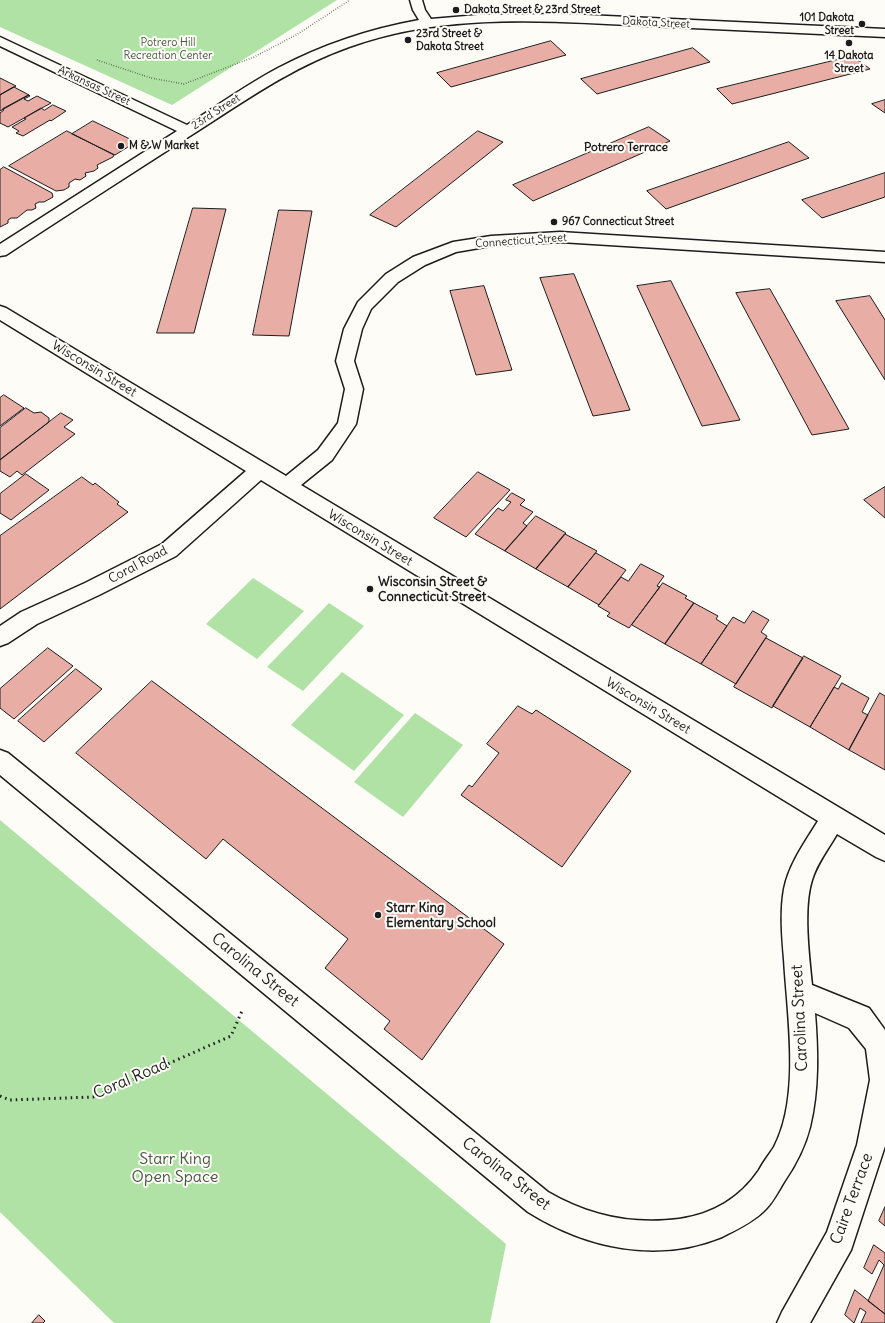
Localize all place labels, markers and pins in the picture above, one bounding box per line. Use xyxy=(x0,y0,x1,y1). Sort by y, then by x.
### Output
place label: Dakota Street & 23rd Street xyxy=(464,3,600,17)
marker: Dakota Street & 23rd Street xyxy=(451,5,461,15)
place label: 101 Dakota Street xyxy=(800,11,854,37)
marker: 101 Dakota Street xyxy=(857,19,867,29)
place label: 23rd Street & Dakota Street xyxy=(416,27,484,53)
marker: 23rd Street & Dakota Street xyxy=(403,35,413,45)
marker: 14 Dakota Street xyxy=(844,38,854,48)
place label: 14 Dakota Street xyxy=(824,49,874,75)
place label: M & W Market xyxy=(129,139,199,153)
marker: M & W Market xyxy=(116,141,126,151)
place label: 967 Connecticut Street xyxy=(562,215,674,229)
marker: 967 Connecticut Street xyxy=(549,217,559,227)
place label: Wisconsin Street & Connecticut Street xyxy=(378,574,487,605)
marker: Wisconsin Street & Connecticut Street xyxy=(365,584,375,594)
place label: Starr King Elementary School xyxy=(386,900,496,931)
marker: Starr King Elementary School xyxy=(373,910,383,920)

